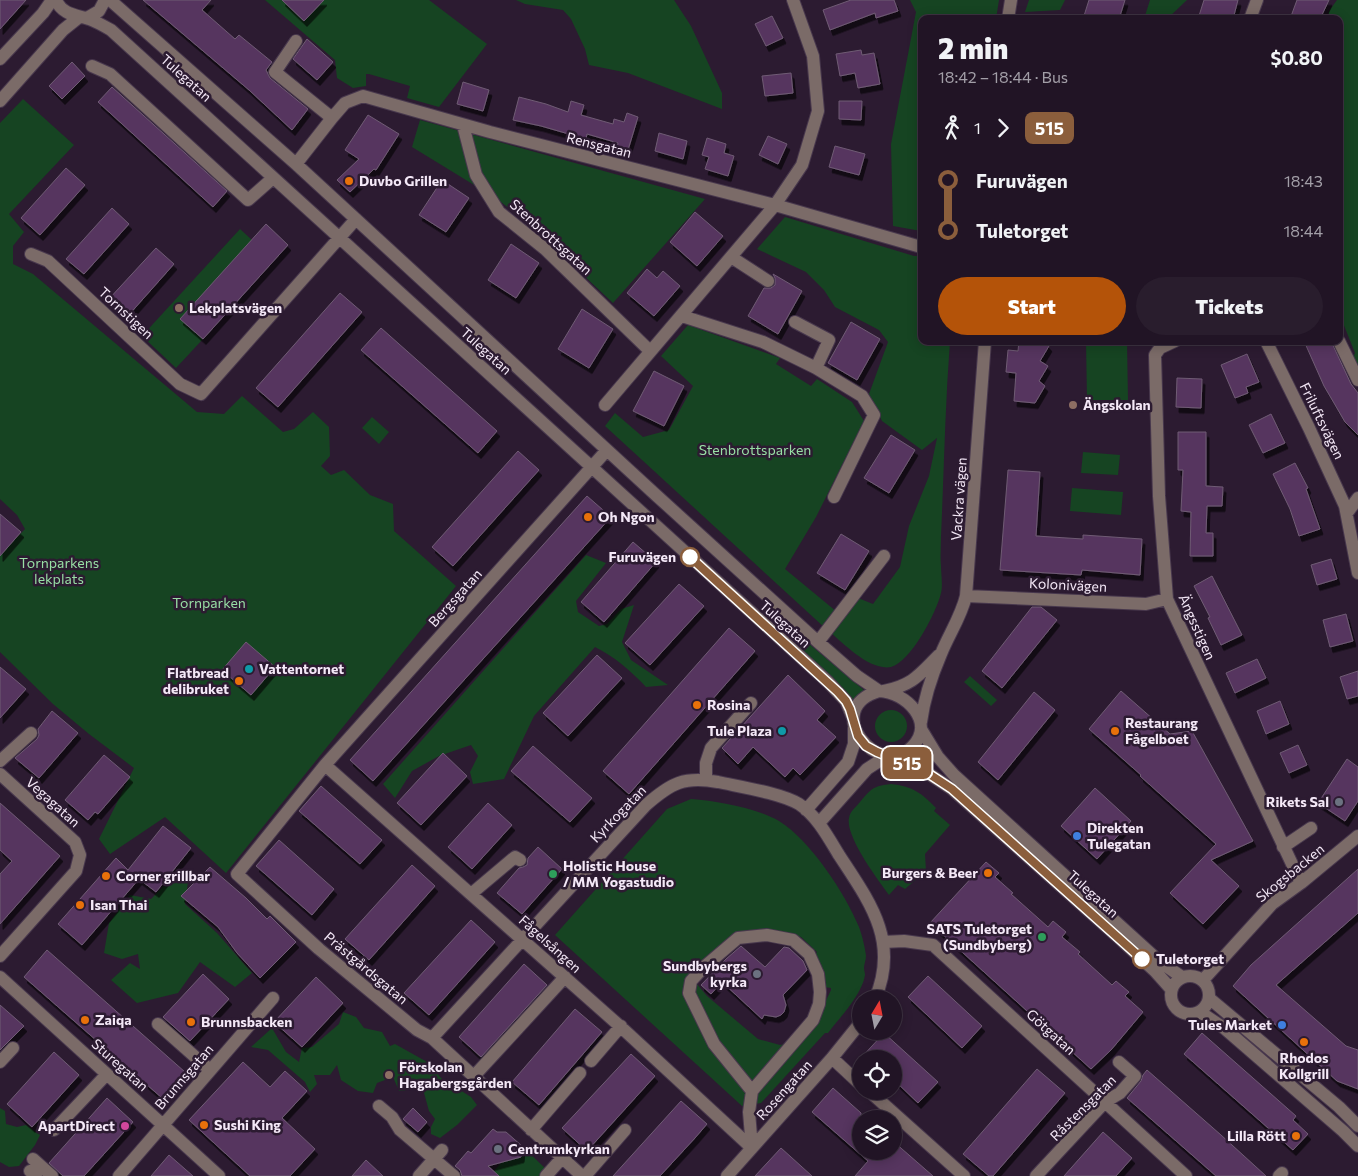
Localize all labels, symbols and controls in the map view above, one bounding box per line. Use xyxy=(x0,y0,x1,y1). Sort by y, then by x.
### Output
text: 2 min xyxy=(938,31,1008,65)
text: $0.80 xyxy=(1271,46,1323,69)
street label: Tulegatan xyxy=(157,50,215,105)
text: 18:42 – 18:44 · Bus xyxy=(938,67,1068,86)
icon: walk xyxy=(938,114,966,142)
icon: forward xyxy=(989,114,1017,142)
text: 515 xyxy=(1035,117,1064,139)
text: 1 xyxy=(974,118,981,137)
street label: Rensgatan xyxy=(565,128,633,161)
text: Furuvägen xyxy=(976,169,1068,192)
text: 18:43 xyxy=(1284,171,1323,190)
place label: Duvbo Grillen xyxy=(359,172,447,189)
marker: Duvbo Grillen xyxy=(343,175,355,187)
street label: Stenbrottsgatan xyxy=(507,195,596,278)
text: Tuletorget xyxy=(976,219,1068,242)
text: 18:44 xyxy=(1283,221,1323,240)
button: Start xyxy=(938,277,1126,335)
button: Tickets xyxy=(1136,277,1323,335)
street label: Tornstigen xyxy=(96,283,157,342)
place label: Lekplatsvägen xyxy=(189,299,282,316)
marker: Lekplatsvägen xyxy=(173,302,185,314)
street label: Tulegatan xyxy=(457,323,515,378)
street label: Friluftsvägen xyxy=(1297,380,1348,462)
place label: Ängskolan xyxy=(1083,396,1151,413)
marker: Ängskolan xyxy=(1067,399,1079,411)
park label: Stenbrottsparken xyxy=(699,441,811,458)
street label: Vackra vägen xyxy=(947,457,970,541)
place label: Oh Ngon xyxy=(598,508,655,525)
marker: Oh Ngon xyxy=(582,511,594,523)
marker: Furuvägen xyxy=(680,547,700,567)
place label: Furuvägen xyxy=(608,548,676,565)
park label: Tornparkens lekplats xyxy=(19,554,99,587)
street label: Bergsgatan xyxy=(424,565,485,630)
street label: Kolonivägen xyxy=(1029,574,1107,595)
street label: Ängsstigen xyxy=(1175,591,1219,662)
park label: Tornparken xyxy=(172,594,246,611)
street label: Tulegatan xyxy=(756,596,814,651)
place label: Vattentornet xyxy=(259,660,344,677)
marker: Vattentornet xyxy=(243,663,255,675)
place label: Flatbread delibruket xyxy=(163,664,229,697)
marker: Flatbread delibruket xyxy=(233,675,245,687)
place label: Rosina xyxy=(707,696,750,713)
marker: Rosina xyxy=(691,699,703,711)
place label: Restaurang Fågelboet xyxy=(1125,714,1198,747)
place label: Tule Plaza xyxy=(707,722,772,739)
marker: Tule Plaza xyxy=(776,725,788,737)
marker: Restaurang Fågelboet xyxy=(1109,725,1121,737)
line badge: 515 xyxy=(878,747,936,779)
text: 515 xyxy=(892,752,922,774)
street label: Vegagatan xyxy=(23,773,84,830)
street label: Kyrkogatan xyxy=(586,781,649,846)
place label: Rikets Sal xyxy=(1266,793,1329,810)
marker: Rikets Sal xyxy=(1333,796,1345,808)
place label: Direkten Tulegatan xyxy=(1087,819,1151,852)
marker: Direkten Tulegatan xyxy=(1071,830,1083,842)
street label: Skogsbacken xyxy=(1252,840,1327,905)
place label: Holistic House / MM Yogastudio xyxy=(563,857,674,890)
place label: Burgers & Beer xyxy=(882,864,978,881)
street label: Tulegatan xyxy=(1064,866,1122,921)
place label: Corner grillbar xyxy=(116,867,210,884)
marker: Burgers & Beer xyxy=(982,867,994,879)
marker: Holistic House / MM Yogastudio xyxy=(547,868,559,880)
marker: Corner grillbar xyxy=(100,870,112,882)
place label: Isan Thai xyxy=(90,896,148,913)
marker: Isan Thai xyxy=(74,899,86,911)
street label: Fågelsången xyxy=(516,911,585,976)
place label: SATS Tuletorget (Sundbyberg) xyxy=(927,920,1032,953)
street label: Prästgårdsgatan xyxy=(321,928,412,1008)
marker: SATS Tuletorget (Sundbyberg) xyxy=(1036,931,1048,943)
marker: Tuletorget xyxy=(1132,949,1152,969)
place label: Tuletorget xyxy=(1156,950,1224,967)
place label: Sundbybergs kyrka xyxy=(663,957,747,990)
marker: Sundbybergs kyrka xyxy=(751,968,763,980)
north arrow xyxy=(852,990,902,1040)
map controls xyxy=(852,990,902,1160)
street label: Götgatan xyxy=(1023,1005,1079,1058)
place label: Zaiqa xyxy=(95,1011,132,1028)
place label: Brunnsbacken xyxy=(201,1013,292,1030)
marker: Zaiqa xyxy=(79,1014,91,1026)
marker: Brunnsbacken xyxy=(185,1016,197,1028)
place label: Tules Market xyxy=(1188,1016,1272,1033)
marker: Tules Market xyxy=(1276,1019,1288,1031)
street label: Sturegatan xyxy=(89,1035,152,1094)
marker: Rhodos Kollgrill xyxy=(1298,1036,1310,1048)
street label: Brunnsgatan xyxy=(151,1041,217,1113)
place label: Rhodos Kollgrill xyxy=(1279,1049,1329,1082)
button: locate xyxy=(852,1050,902,1100)
street label: Rosengatan xyxy=(752,1056,815,1123)
place label: Förskolan Hagabergsgården xyxy=(399,1058,512,1091)
marker: Förskolan Hagabergsgården xyxy=(383,1069,395,1081)
street label: Råstensgatan xyxy=(1046,1071,1119,1144)
button: layers xyxy=(852,1110,902,1160)
place label: Sushi King xyxy=(214,1116,281,1133)
place label: ApartDirect xyxy=(38,1117,115,1134)
marker: Sushi King xyxy=(198,1119,210,1131)
marker: ApartDirect xyxy=(119,1120,131,1132)
place label: Lilla Rött xyxy=(1227,1127,1286,1144)
marker: Lilla Rött xyxy=(1290,1130,1302,1142)
place label: Centrumkyrkan xyxy=(508,1140,610,1157)
marker: Centrumkyrkan xyxy=(492,1143,504,1155)

